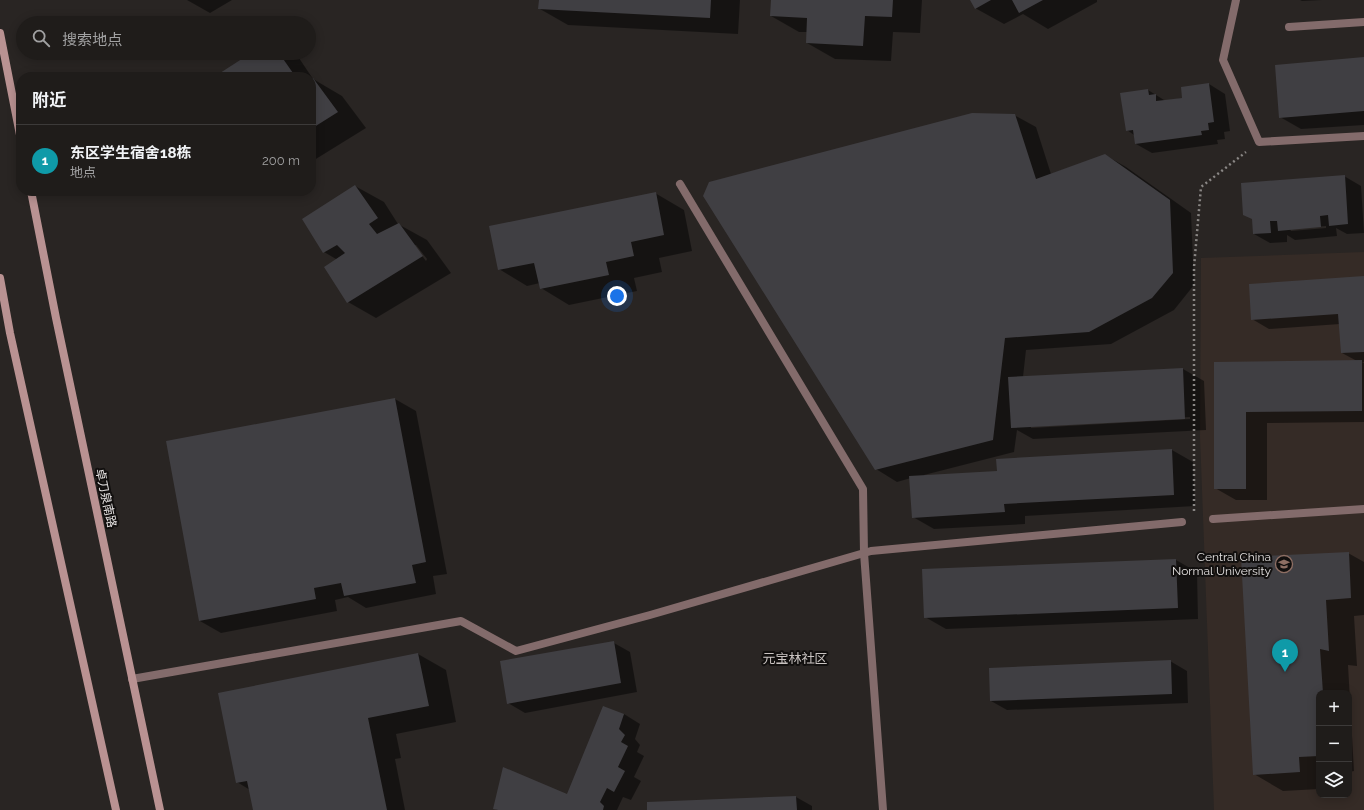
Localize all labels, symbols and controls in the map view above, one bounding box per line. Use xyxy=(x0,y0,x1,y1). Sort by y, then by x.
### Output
search box xyxy=(16,16,316,60)
icon: search xyxy=(30,27,52,49)
text: 搜索地点 xyxy=(62,31,122,49)
text: 附近 xyxy=(32,90,66,110)
text: 东区学生宿舍18栋 xyxy=(70,144,191,162)
text: 1 xyxy=(42,153,48,168)
text: 200 m xyxy=(262,153,300,168)
text: 地点 xyxy=(70,165,96,180)
your location xyxy=(607,286,627,306)
street label: 卓刀泉南路 xyxy=(93,467,119,529)
place label: Central China Normal University xyxy=(1172,550,1271,578)
school or university icon: Central China Normal University xyxy=(1274,554,1294,574)
pin: 1 xyxy=(1272,639,1298,672)
district label: 元宝林社区 xyxy=(762,651,828,666)
map controls xyxy=(1316,690,1352,798)
button: + xyxy=(1316,690,1352,726)
button: − xyxy=(1316,726,1352,762)
button: layers xyxy=(1316,762,1352,798)

